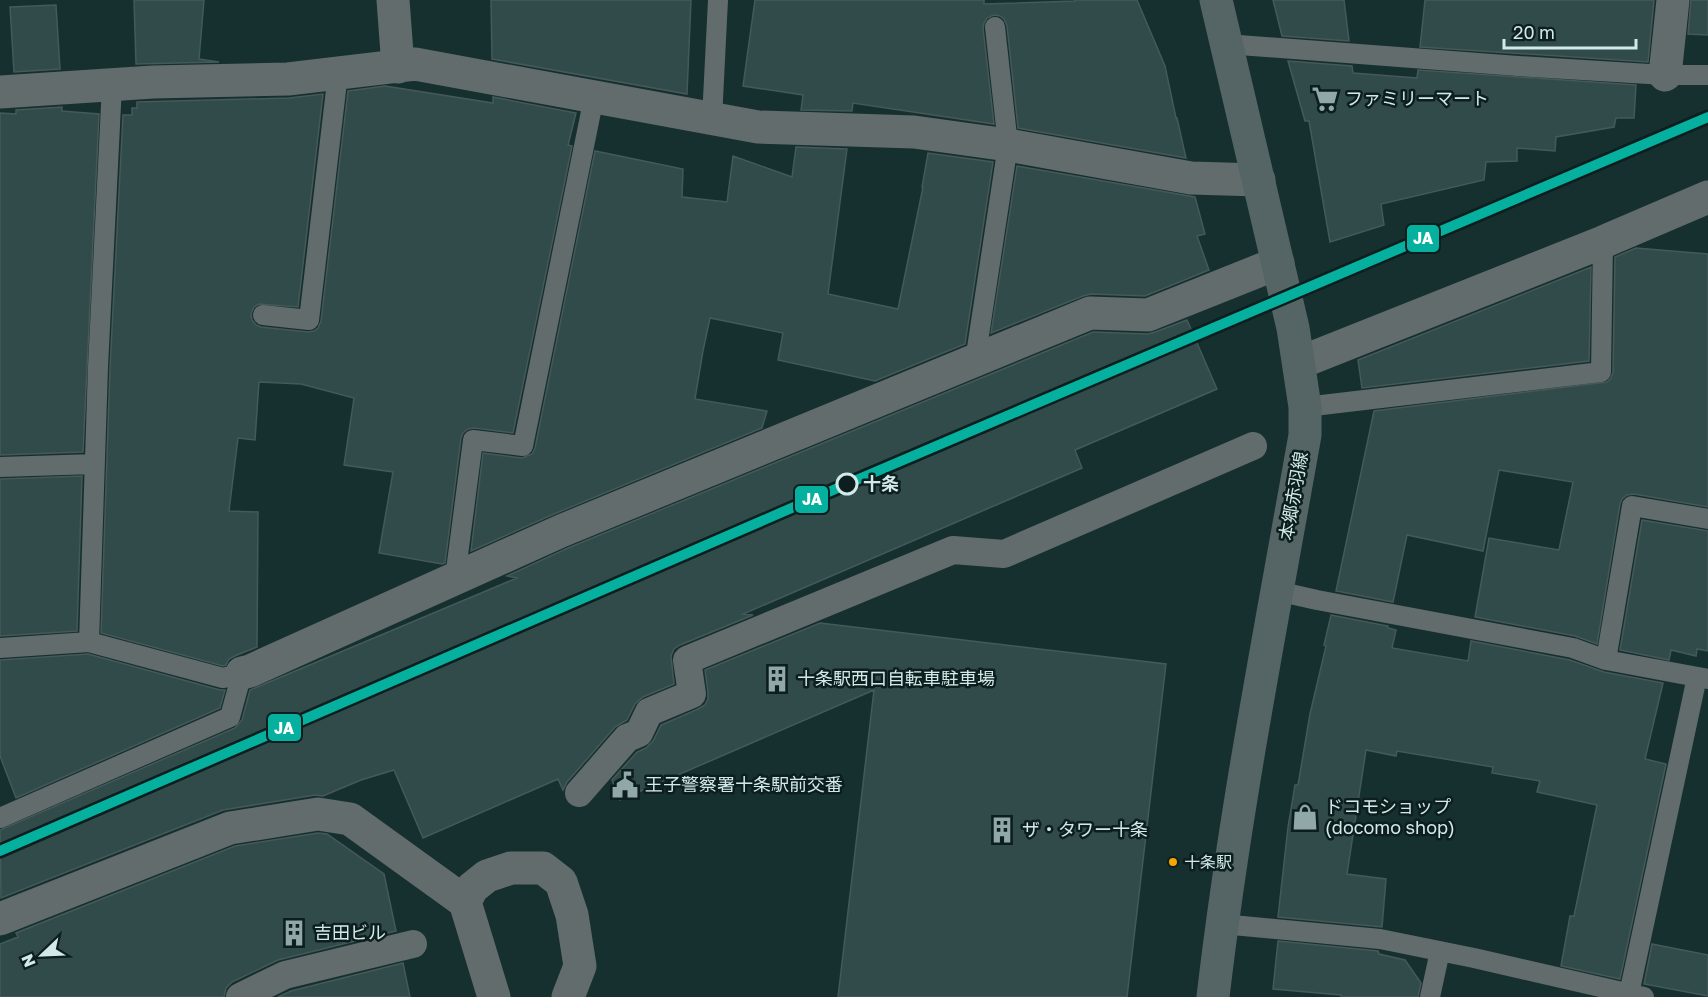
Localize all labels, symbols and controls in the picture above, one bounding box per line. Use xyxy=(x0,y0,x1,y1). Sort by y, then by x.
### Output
scale bar xyxy=(1504,12,1636,50)
text: 20 m xyxy=(1513,21,1555,43)
supermarket icon: ファミリーマート xyxy=(1310,84,1340,114)
place label: ファミリーマート xyxy=(1345,87,1489,109)
line badge: JA xyxy=(1406,224,1440,253)
text: JA xyxy=(1413,228,1434,248)
street label: 本郷赤羽線 xyxy=(1274,450,1312,542)
place label: 十条 xyxy=(863,472,899,494)
marker: 十条 xyxy=(836,473,858,495)
line badge: JA xyxy=(794,485,829,514)
text: JA xyxy=(802,489,823,509)
building icon: 十条駅西口自転車駐車場 xyxy=(762,664,792,694)
place label: 十条駅西口自転車駐車場 xyxy=(797,667,995,689)
line badge: JA xyxy=(267,713,302,742)
text: JA xyxy=(274,718,295,738)
public building icon: 王子警察署十条駅前交番 xyxy=(610,770,640,800)
place label: 王子警察署十条駅前交番 xyxy=(645,773,843,795)
place label: ドコモショップ (docomo shop) xyxy=(1325,795,1455,838)
shop icon: ドコモショップ (docomo shop) xyxy=(1290,802,1320,832)
building icon: ザ・タワー十条 xyxy=(987,815,1017,845)
place label: ザ・タワー十条 xyxy=(1022,818,1148,840)
place label: 十条駅 xyxy=(1184,852,1232,872)
marker: 十条駅 xyxy=(1167,856,1179,868)
building icon: 吉田ビル xyxy=(279,918,309,948)
place label: 吉田ビル xyxy=(314,921,386,943)
north arrow xyxy=(12,925,72,985)
text: N xyxy=(17,951,40,970)

